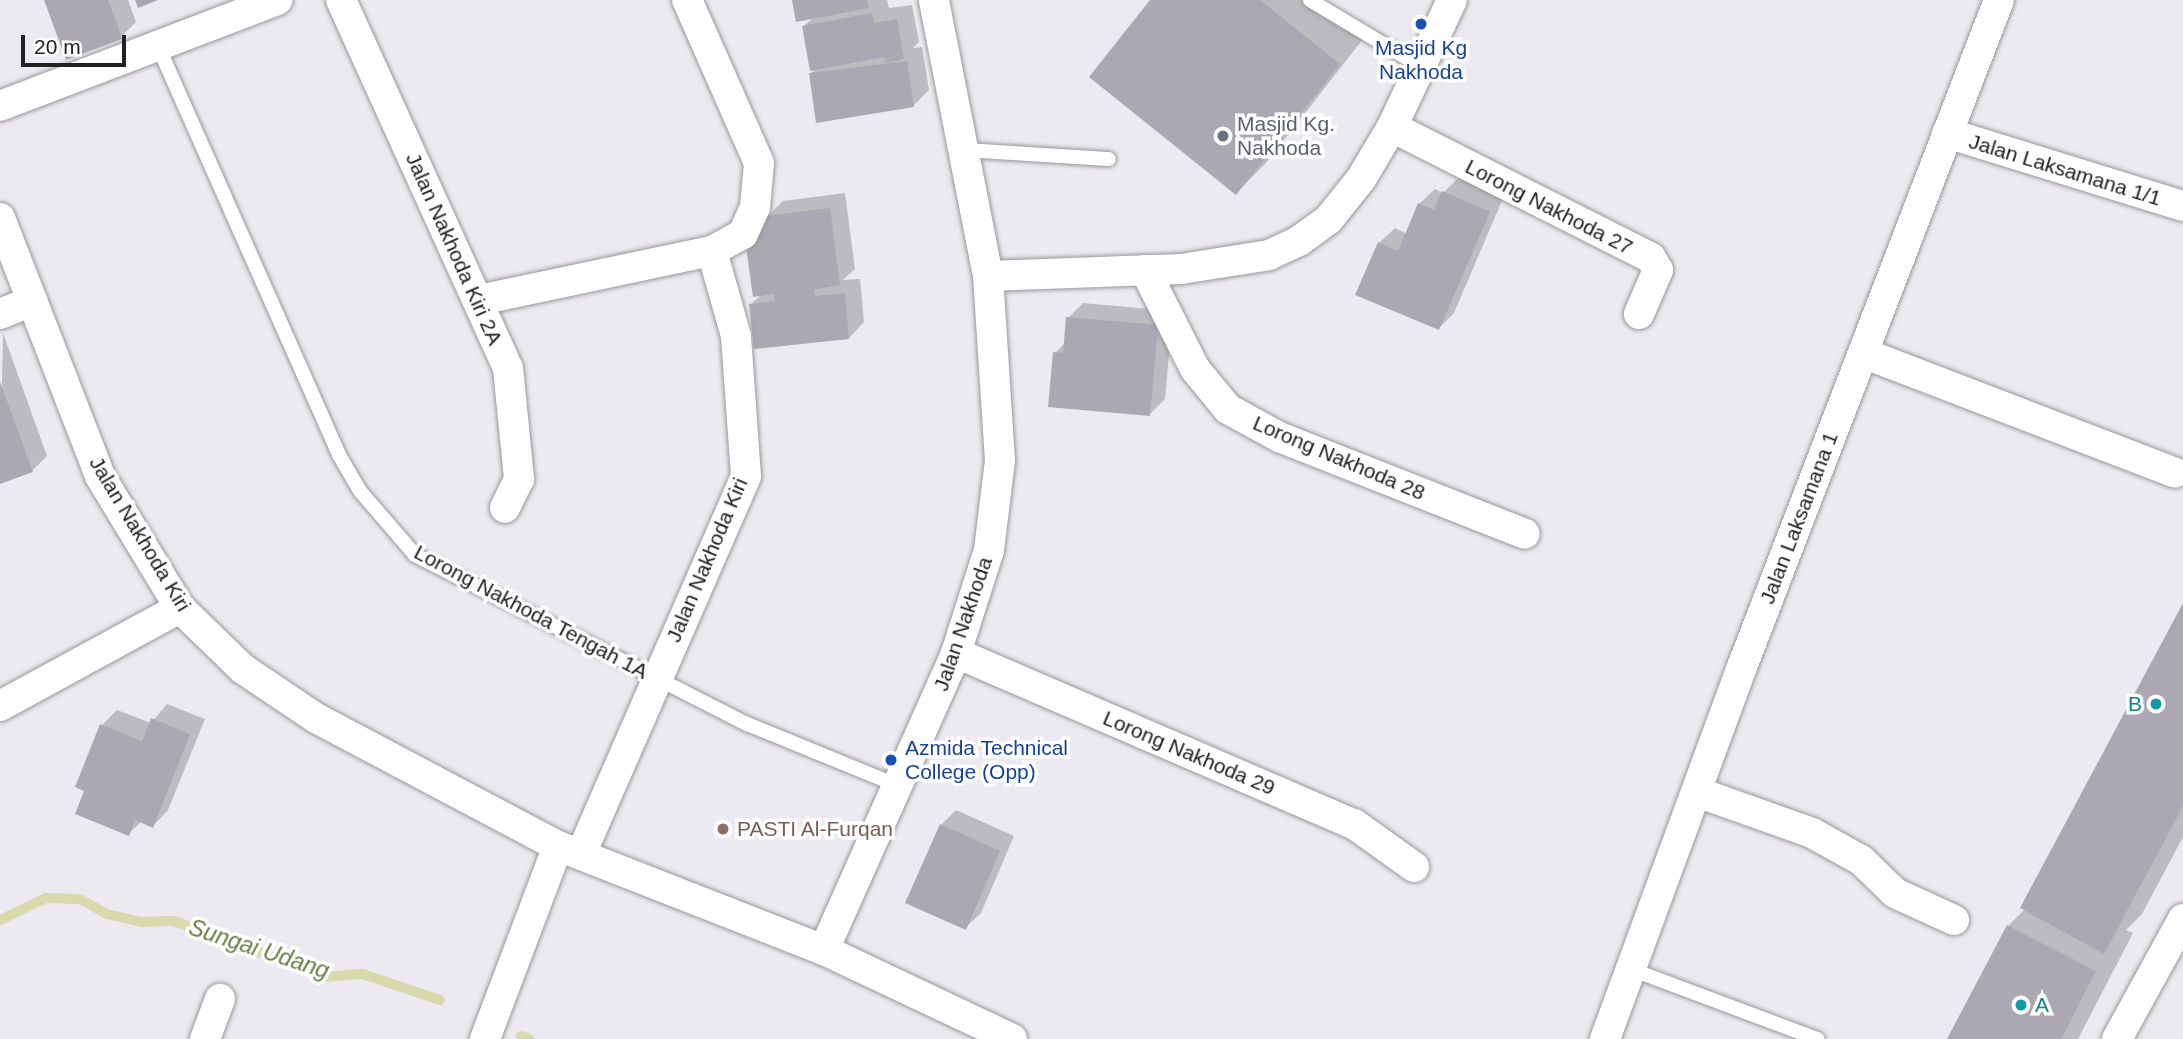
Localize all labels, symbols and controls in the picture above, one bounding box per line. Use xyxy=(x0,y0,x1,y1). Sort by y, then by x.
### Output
marker: Masjid Kg Nakhoda xyxy=(1413,16,1429,32)
scale bar xyxy=(24,21,130,65)
text: 20 m xyxy=(34,35,81,58)
place label: Masjid Kg Nakhoda xyxy=(1375,35,1467,85)
place label: Masjid Kg. Nakhoda xyxy=(1237,111,1335,161)
marker: Masjid Kg. Nakhoda xyxy=(1215,128,1231,144)
street label: Jalan Laksamana 1/1 xyxy=(1966,129,2164,211)
street label: Jalan Nakhoda Kiri 2A xyxy=(400,149,508,349)
street label: Lorong Nakhoda 27 xyxy=(1461,154,1637,260)
street label: Lorong Nakhoda 28 xyxy=(1249,410,1429,506)
street label: Jalan Laksamana 1 xyxy=(1755,428,1843,608)
street label: Jalan Nakhoda Kiri xyxy=(84,452,196,616)
street label: Jalan Nakhoda Kiri xyxy=(661,474,753,646)
street label: Lorong Nakhoda Tengah 1A xyxy=(410,539,652,685)
street label: Jalan Nakhoda xyxy=(928,554,998,694)
place label: B xyxy=(2128,691,2142,717)
marker: B xyxy=(2148,696,2164,712)
street label: Lorong Nakhoda 29 xyxy=(1099,705,1279,801)
place label: Azmida Technical College (Opp) xyxy=(905,735,1068,785)
marker: Azmida Technical College (Opp) xyxy=(883,752,899,768)
place label: PASTI Al-Furqan xyxy=(737,816,894,842)
marker: PASTI Al-Furqan xyxy=(715,821,731,837)
water label: Sungai Udang xyxy=(185,913,333,985)
place label: A xyxy=(2035,992,2049,1018)
marker: A xyxy=(2013,997,2029,1013)

